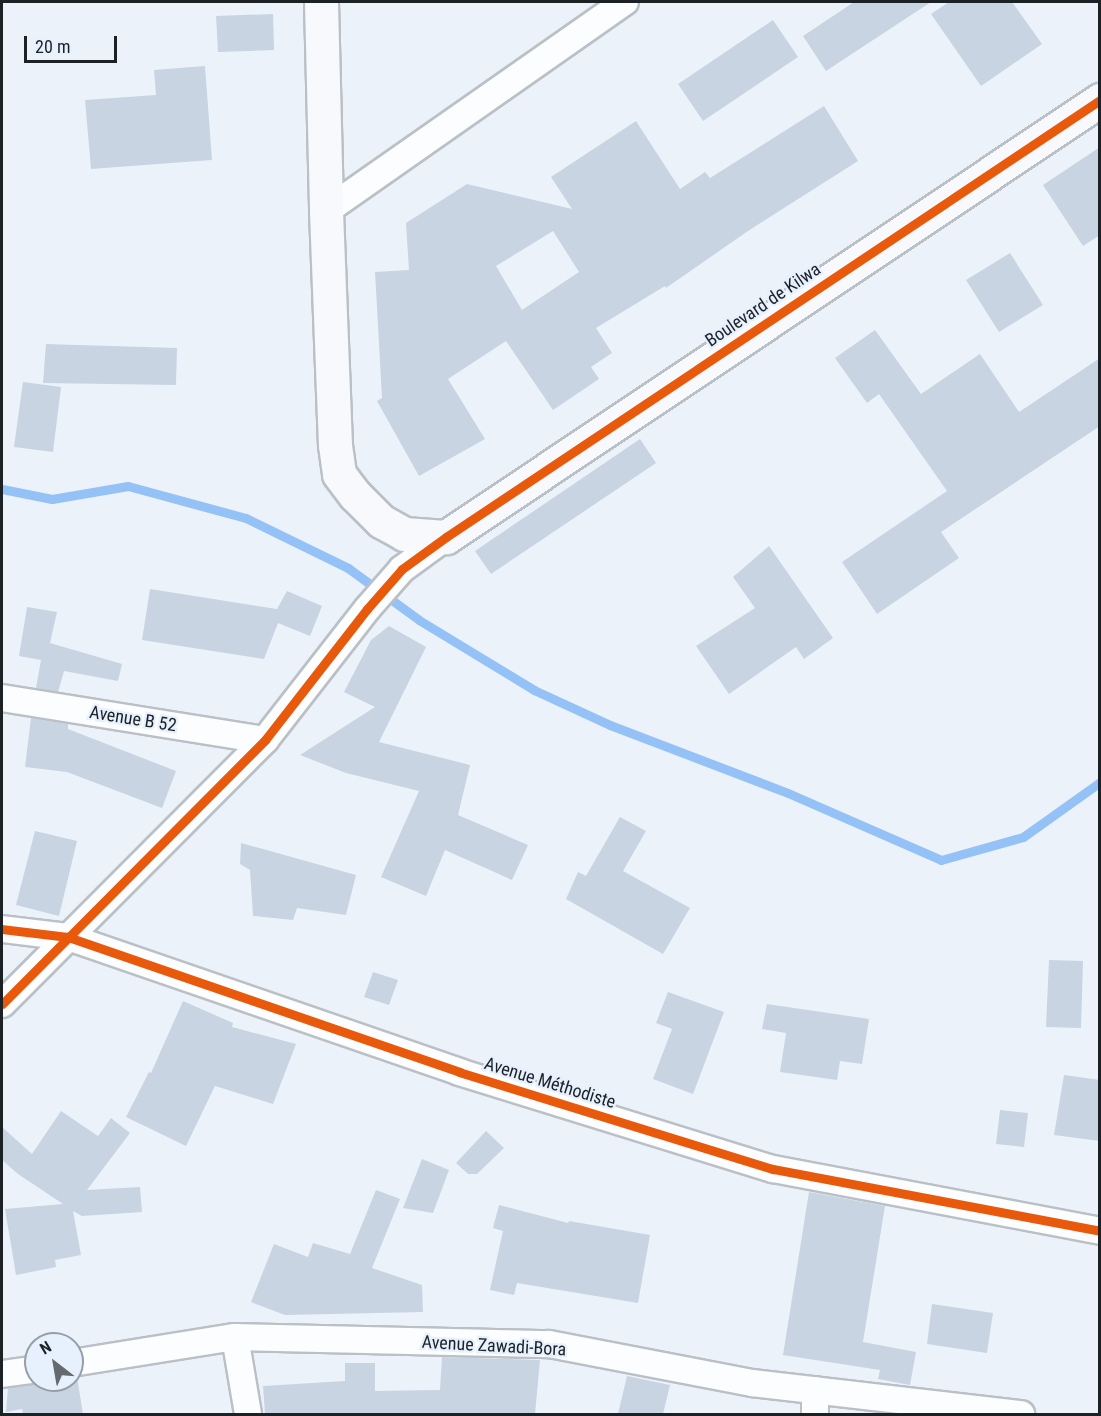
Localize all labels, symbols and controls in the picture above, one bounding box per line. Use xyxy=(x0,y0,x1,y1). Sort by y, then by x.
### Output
scale bar xyxy=(27,24,120,62)
text: 20 m xyxy=(35,36,70,57)
street label: Boulevard de Kilwa xyxy=(701,258,825,352)
street label: Avenue B 52 xyxy=(88,701,178,737)
street label: Avenue Méthodiste xyxy=(482,1053,618,1113)
street label: Avenue Zawadi-Bora xyxy=(421,1331,567,1361)
north arrow xyxy=(24,1332,84,1392)
text: N xyxy=(36,1337,55,1359)

